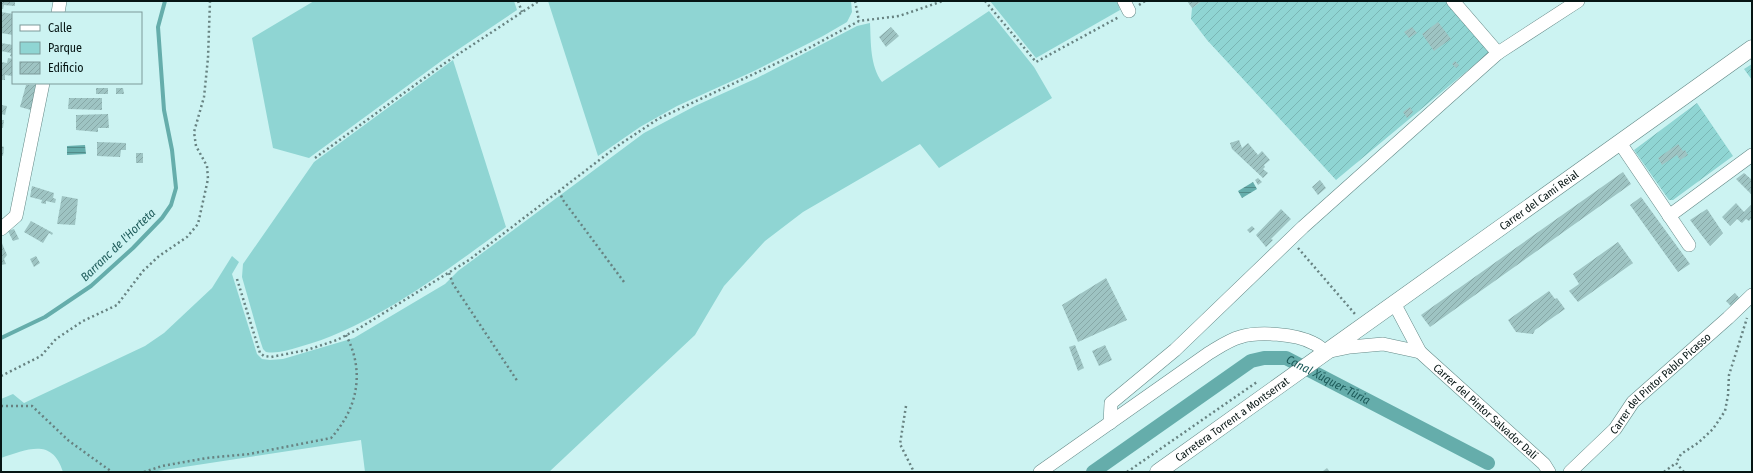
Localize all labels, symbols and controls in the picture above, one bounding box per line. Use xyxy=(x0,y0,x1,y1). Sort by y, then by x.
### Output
legend xyxy=(12,12,142,84)
text: Calle xyxy=(48,21,72,35)
text: Parque xyxy=(48,41,82,55)
text: Edificio xyxy=(48,61,84,75)
street label: Carrer del Camí Reial xyxy=(1497,168,1581,233)
water label: Barranc de l'Horteta xyxy=(78,206,158,284)
street label: Carrer del Pintor Pablo Picasso xyxy=(1608,330,1714,437)
water label: Canal Xúquer-Túria xyxy=(1284,352,1373,408)
street label: Carrer del Pintor Salvador Dalí xyxy=(1431,361,1540,462)
street label: Carretera Torrent a Montserrat xyxy=(1173,374,1292,465)

